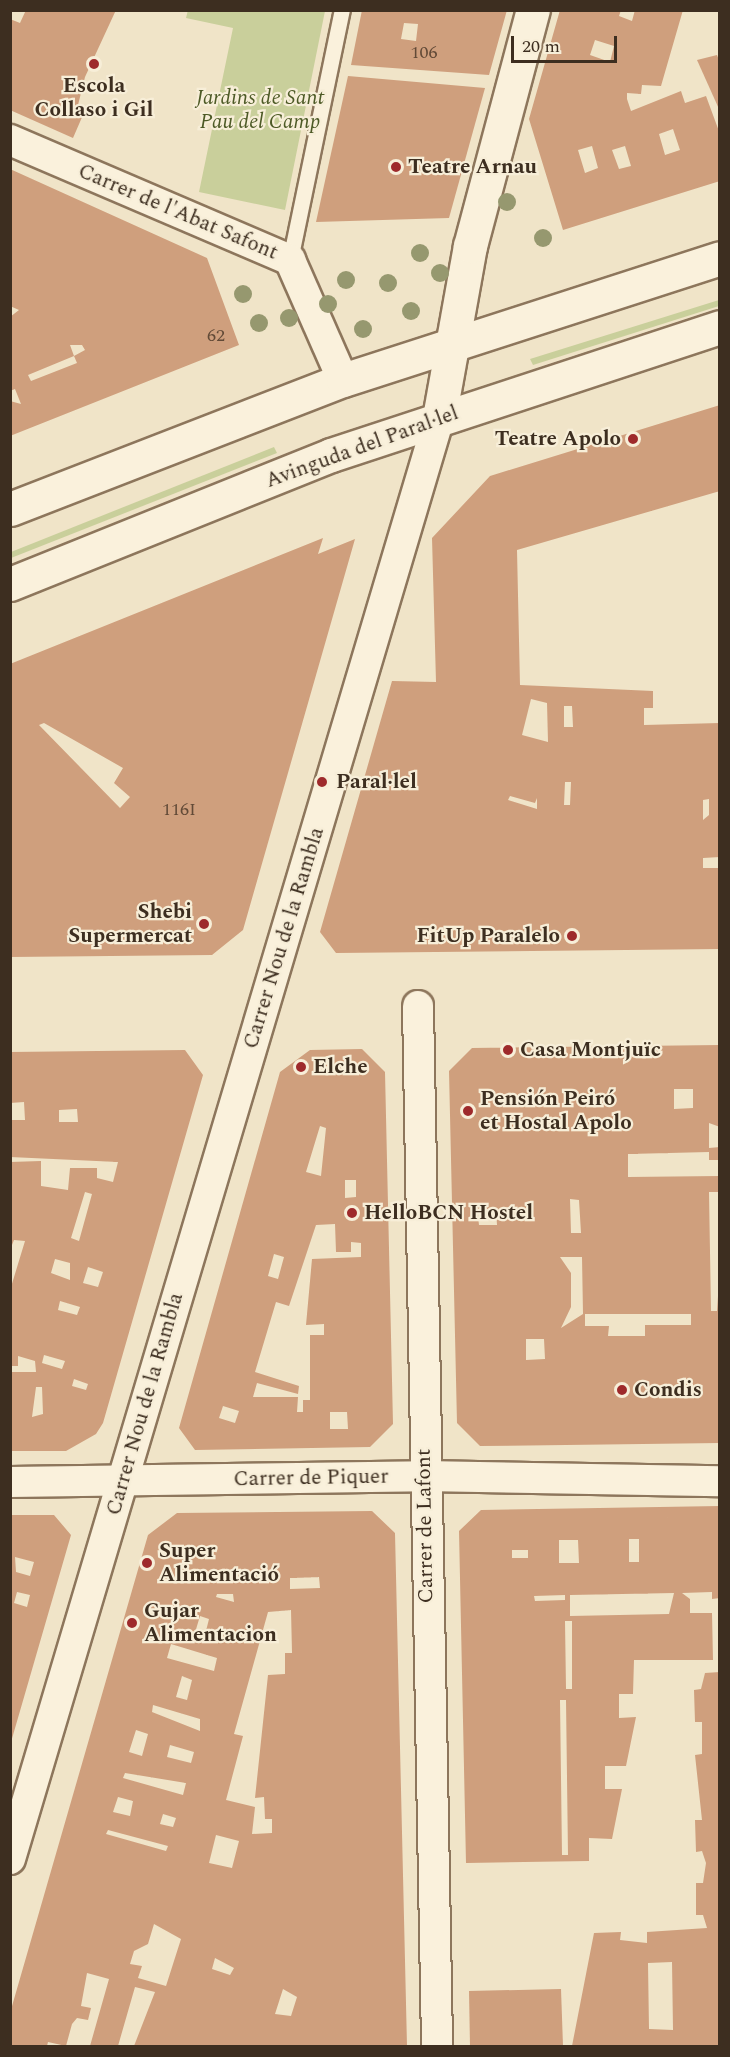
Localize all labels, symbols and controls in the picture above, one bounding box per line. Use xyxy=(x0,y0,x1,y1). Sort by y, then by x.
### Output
scale bar xyxy=(514,24,620,62)
text: 20 m xyxy=(522,33,560,60)
house number: 106 xyxy=(411,42,437,64)
marker: Escola Collaso i Gil xyxy=(87,57,101,71)
place label: Escola Collaso i Gil xyxy=(35,73,153,123)
park label: Jardins de Sant Pau del Camp xyxy=(196,85,324,135)
place label: Teatre Arnau xyxy=(408,154,537,180)
street label: Carrer de l'Abat Safont xyxy=(74,159,282,265)
marker: Teatre Arnau xyxy=(389,160,403,174)
house number: 62 xyxy=(207,325,225,347)
street label: Avinguda del Paral·lel xyxy=(262,400,462,494)
place label: Teatre Apolo xyxy=(495,426,621,452)
marker: Teatre Apolo xyxy=(626,432,640,446)
place label: Paral·lel xyxy=(336,769,417,795)
marker: Paral·lel xyxy=(313,773,331,791)
house number: 116I xyxy=(162,799,196,821)
street label: Carrer Nou de la Rambla xyxy=(238,824,330,1052)
place label: Shebi Supermercat xyxy=(68,899,192,949)
marker: Shebi Supermercat xyxy=(197,917,211,931)
place label: FitUp Paralelo xyxy=(416,923,560,949)
marker: FitUp Paralelo xyxy=(565,929,579,943)
place label: Casa Montjuïc xyxy=(520,1037,661,1063)
marker: Casa Montjuïc xyxy=(501,1043,515,1057)
place label: Elche xyxy=(313,1054,368,1080)
marker: Elche xyxy=(294,1060,308,1074)
place label: Pensión Peiró et Hostal Apolo xyxy=(480,1086,632,1136)
marker: Pensión Peiró et Hostal Apolo xyxy=(461,1104,475,1118)
place label: HelloBCN Hostel xyxy=(364,1200,533,1226)
marker: HelloBCN Hostel xyxy=(345,1206,359,1220)
street label: Carrer Nou de la Rambla xyxy=(101,1290,189,1518)
place label: Condis xyxy=(634,1377,702,1403)
marker: Condis xyxy=(615,1383,629,1397)
street label: Carrer de Lafont xyxy=(411,1448,439,1604)
street label: Carrer de Piquer xyxy=(233,1464,389,1492)
place label: Super Alimentació xyxy=(159,1538,279,1588)
marker: Super Alimentació xyxy=(140,1556,154,1570)
place label: Gujar Alimentacion xyxy=(144,1598,277,1648)
marker: Gujar Alimentacion xyxy=(125,1616,139,1630)

